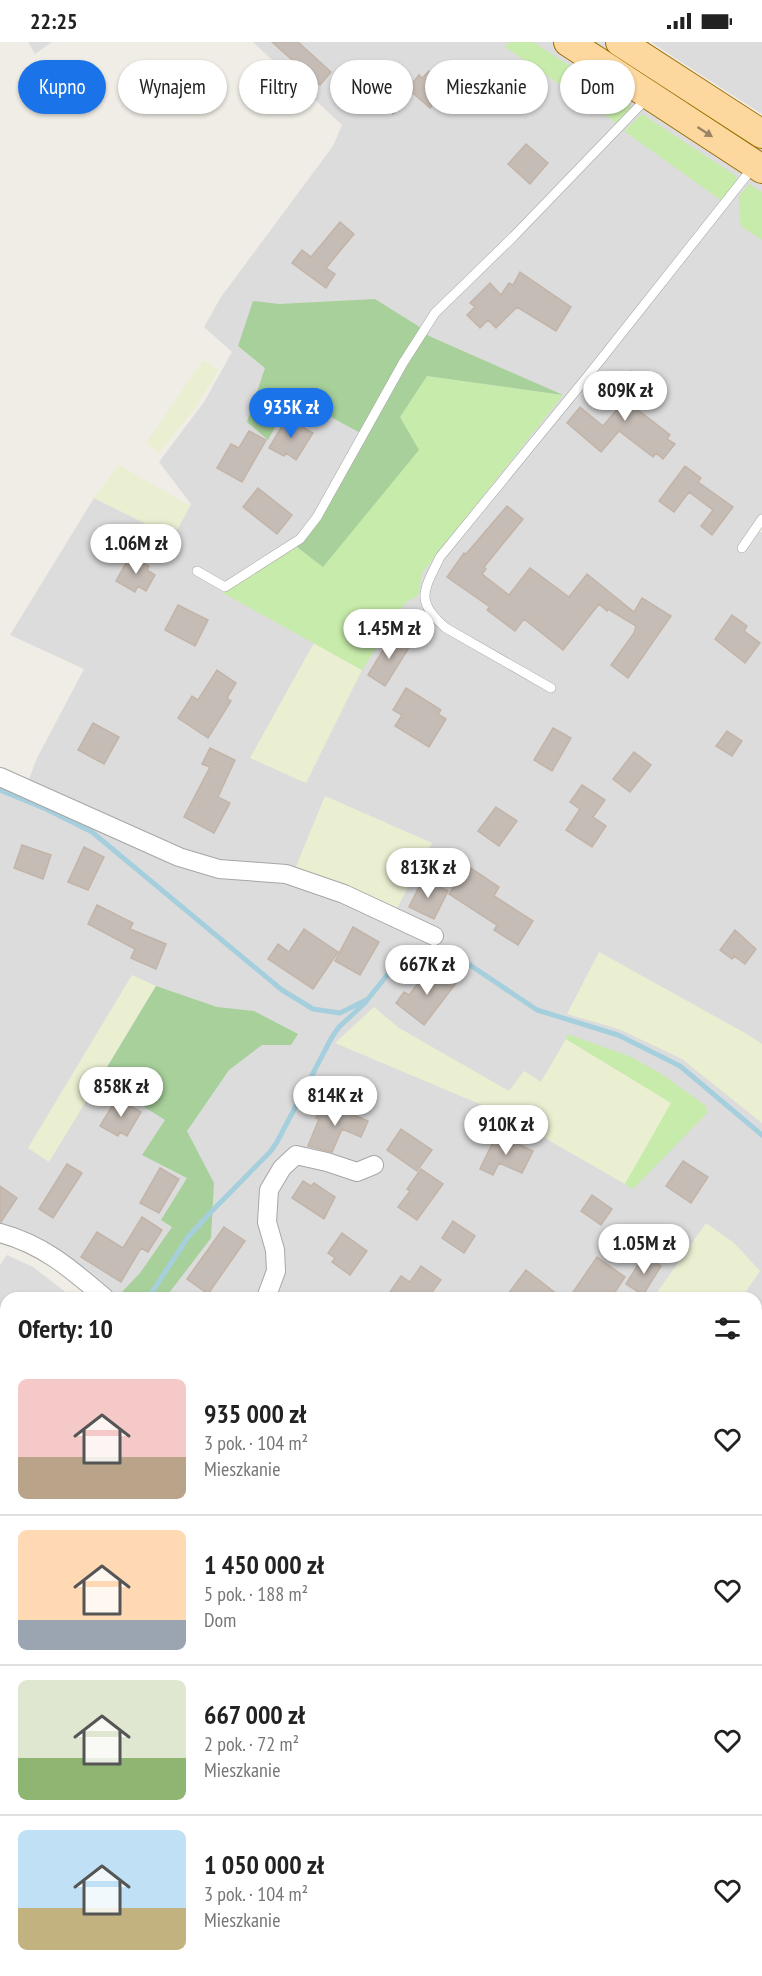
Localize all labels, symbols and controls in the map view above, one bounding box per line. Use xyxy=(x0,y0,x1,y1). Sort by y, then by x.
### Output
text: 22:25 xyxy=(30,7,78,35)
chip: Kupno xyxy=(18,60,106,114)
chip: Wynajem xyxy=(118,60,227,114)
chip: Filtry xyxy=(239,60,318,114)
chip: Nowe xyxy=(330,60,413,114)
chip: Mieszkanie xyxy=(425,60,548,114)
chip: Dom xyxy=(560,60,635,114)
one-way arrow xyxy=(697,126,713,137)
pin: 809K zł xyxy=(570,371,680,422)
text: 809K zł xyxy=(597,377,653,403)
pin: 935K zł xyxy=(236,388,346,439)
text: 935K zł xyxy=(263,394,319,420)
pin: 1.06M zł xyxy=(74,524,198,575)
text: 1.06M zł xyxy=(104,530,168,556)
pin: 1.45M zł xyxy=(327,609,451,660)
text: 1.45M zł xyxy=(357,615,421,641)
pin: 813K zł xyxy=(373,848,483,899)
text: 813K zł xyxy=(400,854,456,880)
pin: 667K zł xyxy=(372,945,482,996)
text: 667K zł xyxy=(399,951,455,977)
pin: 858K zł xyxy=(66,1067,176,1118)
text: 858K zł xyxy=(93,1073,149,1099)
pin: 814K zł xyxy=(280,1076,390,1127)
text: 814K zł xyxy=(307,1082,363,1108)
pin: 910K zł xyxy=(451,1105,561,1156)
text: 910K zł xyxy=(478,1111,534,1137)
pin: 1.05M zł xyxy=(582,1224,706,1275)
text: 1.05M zł xyxy=(612,1230,676,1256)
text: Oferty: 10 xyxy=(18,1312,113,1345)
icon: filters xyxy=(711,1312,744,1345)
text: 935 000 zł xyxy=(204,1397,306,1430)
icon: home xyxy=(66,1403,138,1475)
icon: heart xyxy=(711,1423,744,1456)
text: 3 pok. · 104 m² xyxy=(204,1430,308,1456)
text: Mieszkanie xyxy=(204,1456,280,1482)
text: 1 450 000 zł xyxy=(204,1548,324,1581)
icon: home xyxy=(66,1554,138,1626)
icon: heart xyxy=(711,1574,744,1607)
text: 5 pok. · 188 m² xyxy=(204,1581,308,1607)
text: Dom xyxy=(204,1607,236,1633)
text: 667 000 zł xyxy=(204,1698,305,1731)
icon: home xyxy=(66,1704,138,1776)
icon: heart xyxy=(711,1724,744,1757)
text: 2 pok. · 72 m² xyxy=(204,1731,299,1757)
text: Mieszkanie xyxy=(204,1757,280,1783)
text: 1 050 000 zł xyxy=(204,1848,324,1881)
icon: home xyxy=(66,1854,138,1926)
icon: heart xyxy=(711,1874,744,1907)
text: 3 pok. · 104 m² xyxy=(204,1881,308,1907)
text: Mieszkanie xyxy=(204,1907,280,1933)

